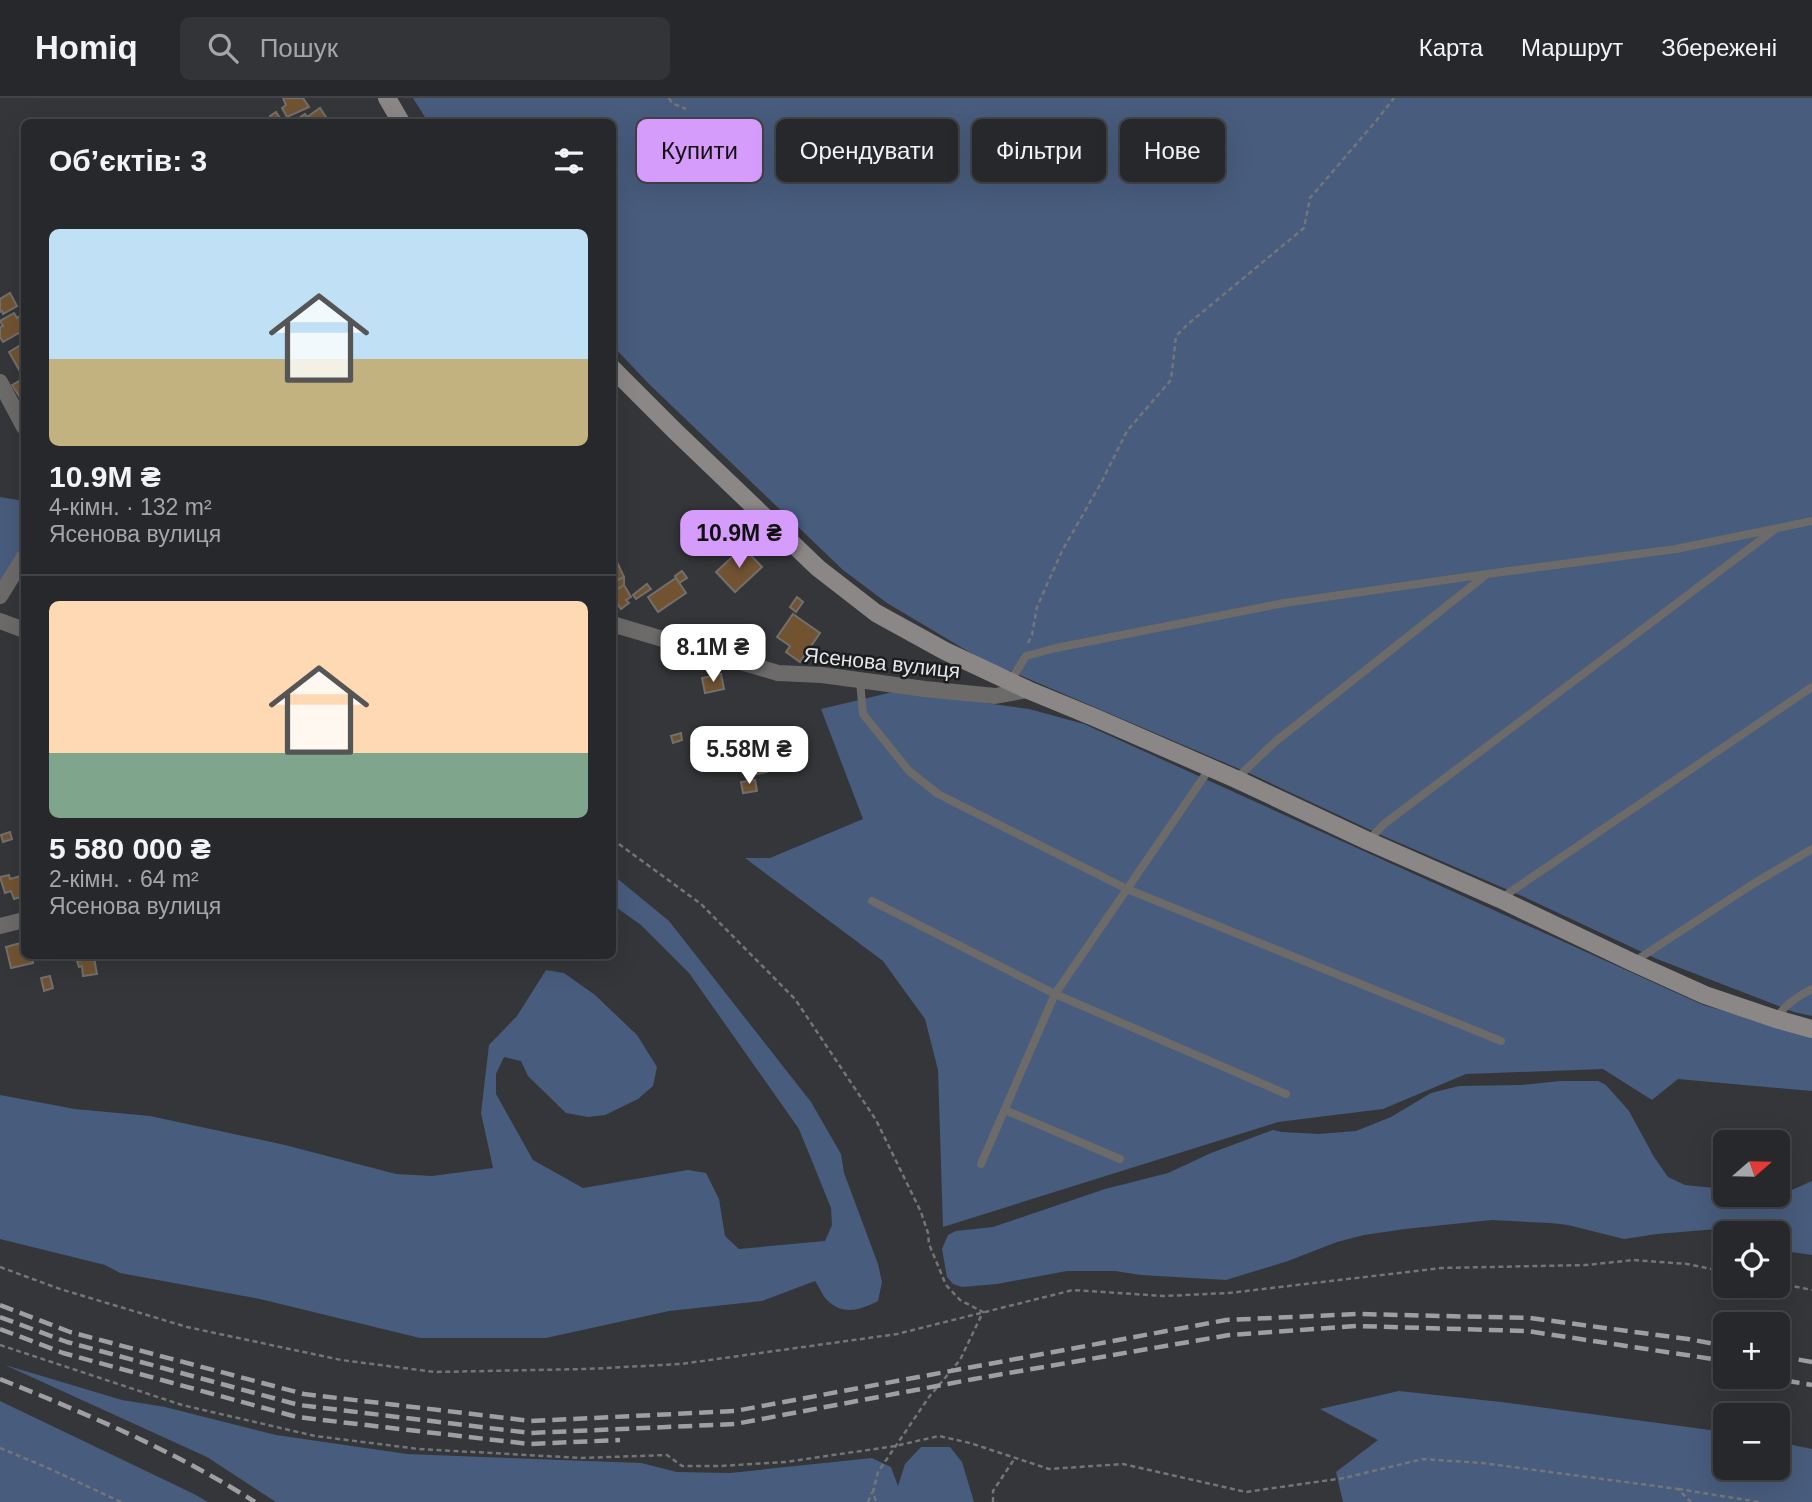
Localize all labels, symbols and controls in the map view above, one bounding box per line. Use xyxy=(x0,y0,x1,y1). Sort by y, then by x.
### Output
search box xyxy=(180,17,670,80)
text: Homiq xyxy=(35,29,138,66)
icon: search xyxy=(204,29,242,67)
text: Пошук xyxy=(260,33,338,63)
text: Карта xyxy=(1419,34,1483,61)
text: Маршрут xyxy=(1521,34,1623,61)
text: Збережені xyxy=(1661,34,1777,61)
chip: Купити xyxy=(637,119,762,182)
chip: Орендувати xyxy=(776,119,958,182)
chip: Фільтри xyxy=(972,119,1106,182)
chip: Нове xyxy=(1120,119,1225,182)
icon: filters xyxy=(550,142,588,180)
text: Об’єктів: 3 xyxy=(49,144,207,177)
icon: home xyxy=(256,275,382,401)
text: 10.9M ₴ xyxy=(49,460,161,493)
text: 4-кімн. · 132 m² xyxy=(49,494,212,520)
pin: 10.9M ₴ xyxy=(674,510,804,570)
text: 10.9M ₴ xyxy=(696,520,782,546)
text: Ясенова вулиця xyxy=(49,521,221,547)
pin: 8.1M ₴ xyxy=(656,624,770,684)
text: 8.1M ₴ xyxy=(677,634,749,660)
street label: Ясенова вулиця xyxy=(803,643,961,682)
icon: home xyxy=(256,647,382,773)
pin: 5.58M ₴ xyxy=(684,726,814,786)
text: 5.58M ₴ xyxy=(706,736,792,762)
text: 5 580 000 ₴ xyxy=(49,832,211,865)
text: 2-кімн. · 64 m² xyxy=(49,866,199,892)
text: Ясенова вулиця xyxy=(49,893,221,919)
north arrow xyxy=(1713,1130,1790,1208)
map controls xyxy=(1713,1130,1790,1480)
button: locate xyxy=(1713,1221,1790,1298)
button: + xyxy=(1713,1312,1790,1389)
button: − xyxy=(1713,1403,1790,1480)

